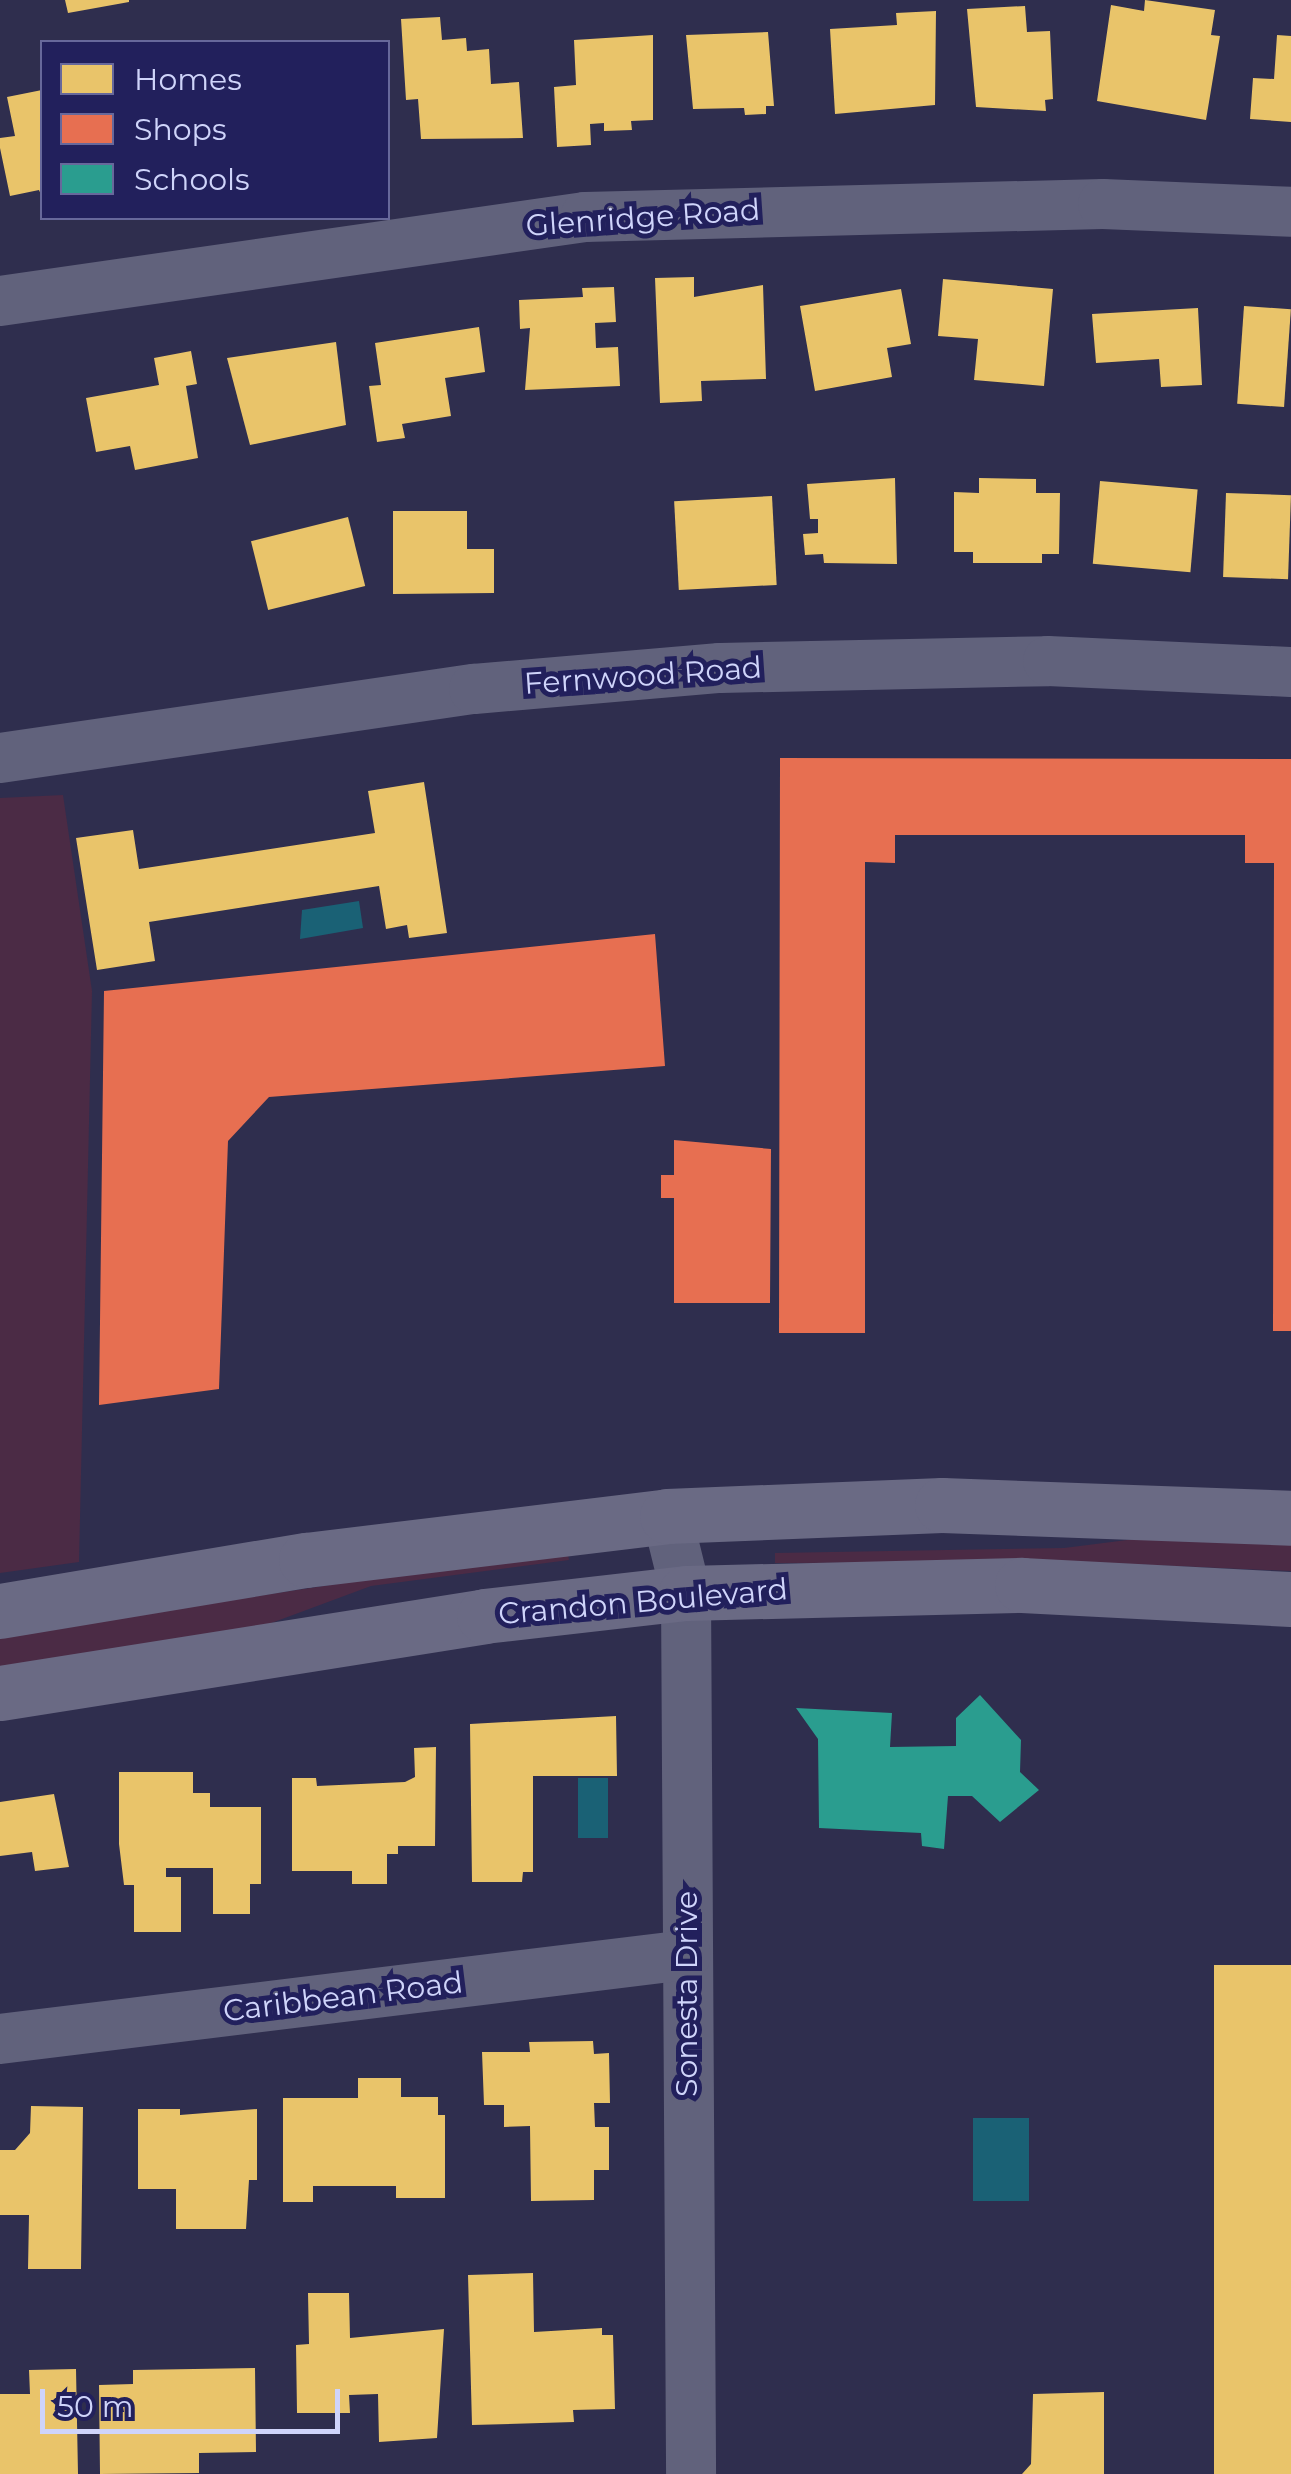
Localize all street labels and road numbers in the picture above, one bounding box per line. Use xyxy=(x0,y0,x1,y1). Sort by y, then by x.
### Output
street label: Glenridge Road xyxy=(525,192,761,244)
street label: Fernwood Road xyxy=(523,650,763,702)
street label: Crandon Boulevard xyxy=(497,1571,789,1633)
street label: Sonesta Drive xyxy=(669,1891,705,2097)
street label: Caribbean Road xyxy=(221,1964,465,2030)

